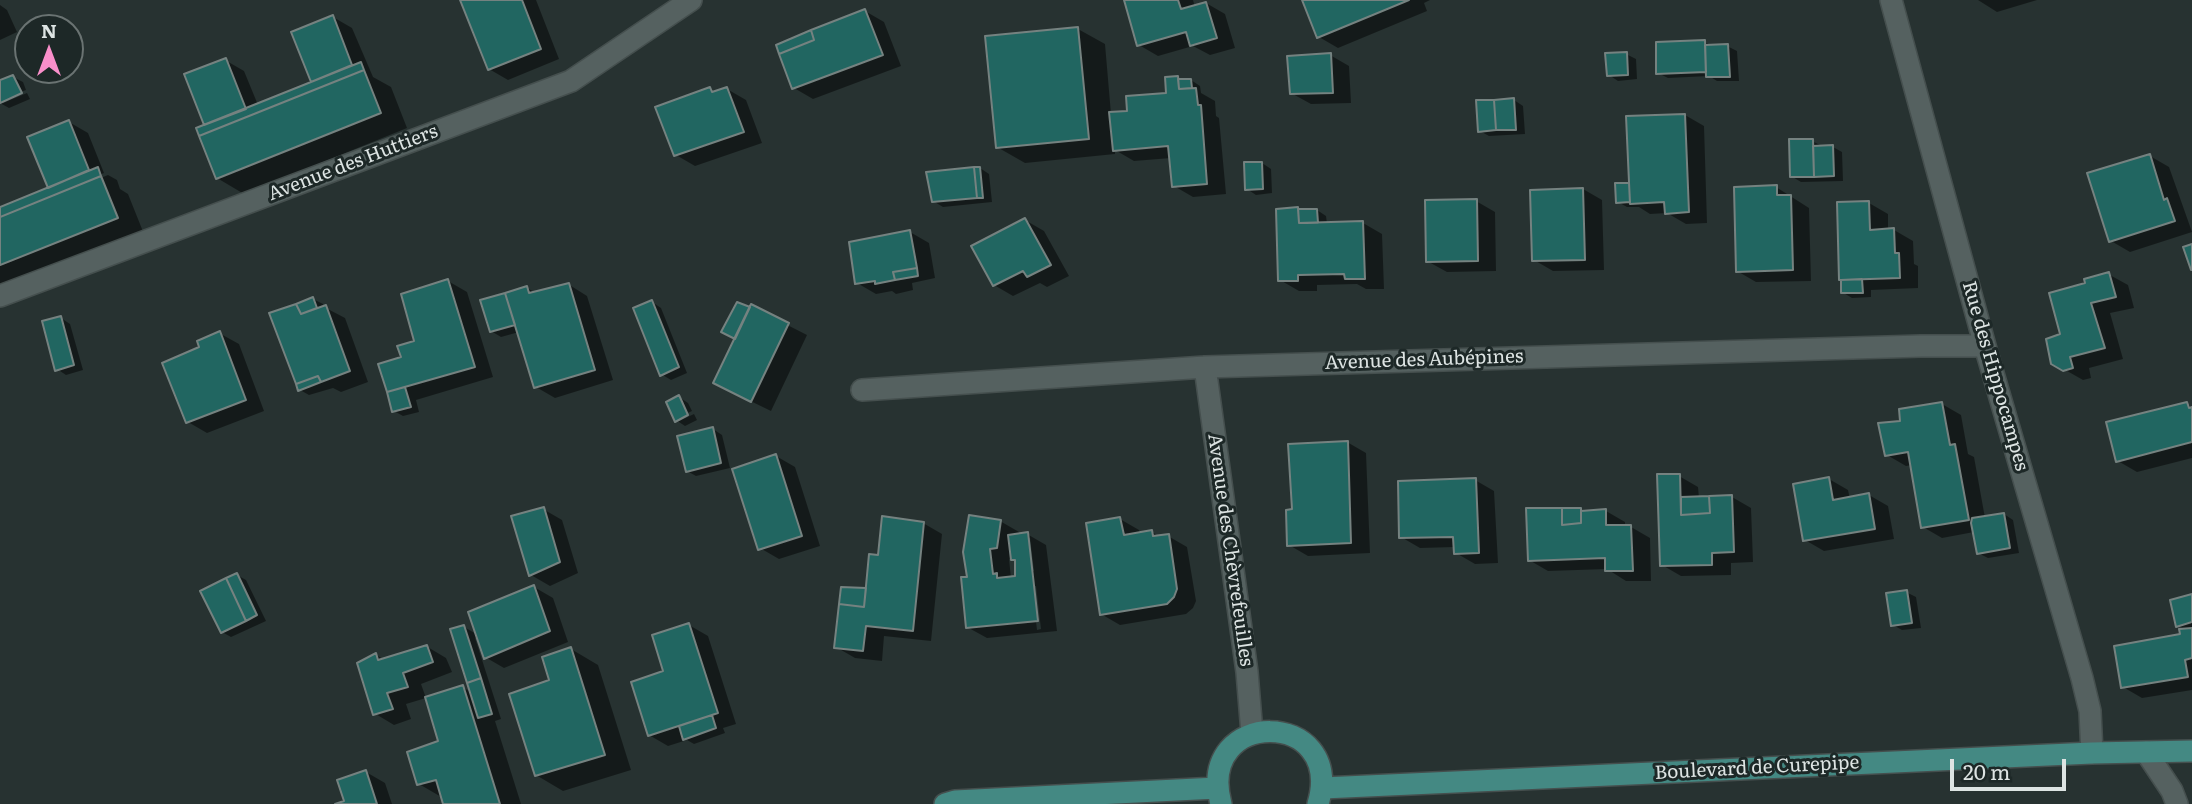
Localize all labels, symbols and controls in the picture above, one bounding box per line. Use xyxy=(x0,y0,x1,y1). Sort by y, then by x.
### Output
north arrow xyxy=(14,14,84,84)
text: N xyxy=(41,16,57,44)
street label: Avenue des Huttiers xyxy=(265,120,441,206)
street label: Rue des Hippocampes xyxy=(1957,278,2033,474)
street label: Avenue des Aubépines xyxy=(1324,345,1524,375)
street label: Avenue des Chèvrefeuilles xyxy=(1202,432,1258,668)
scale bar xyxy=(1954,744,2070,788)
street label: Boulevard de Curepipe xyxy=(1654,751,1860,785)
text: 20 m xyxy=(1963,755,2010,786)

